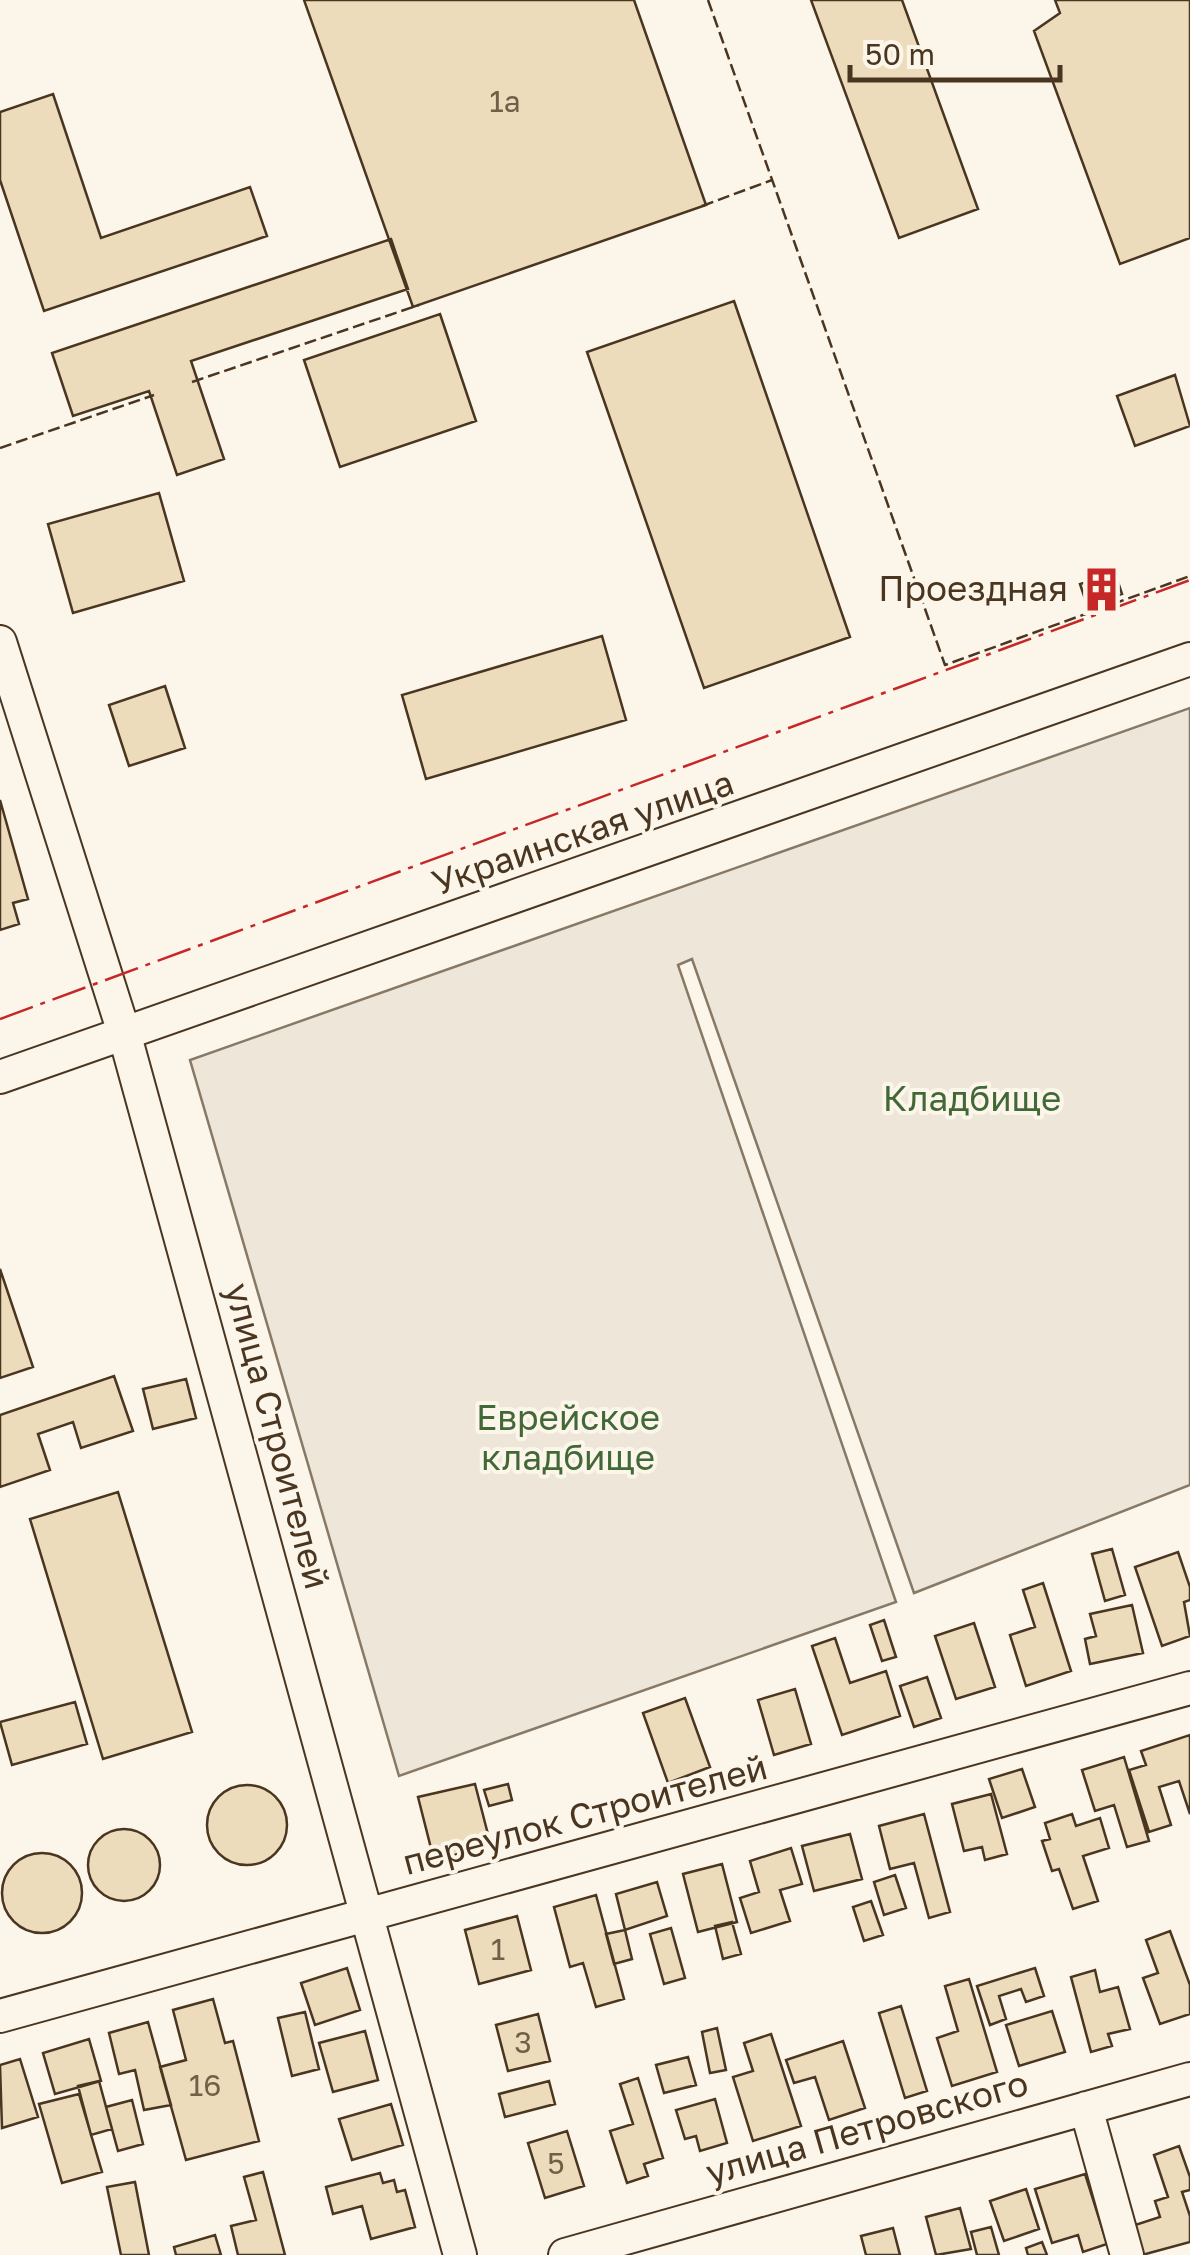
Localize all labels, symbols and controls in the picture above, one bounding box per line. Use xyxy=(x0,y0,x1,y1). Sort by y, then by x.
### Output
scale bar xyxy=(850,20,1060,82)
text: 50 m xyxy=(865,36,935,72)
house number: 1а xyxy=(489,83,521,119)
building icon: Проездная xyxy=(1077,565,1125,613)
place label: Проездная xyxy=(878,567,1068,609)
street label: Украинская улица xyxy=(426,761,739,903)
park label: Кладбище xyxy=(883,1077,1061,1119)
street label: улица Строителей xyxy=(217,1278,339,1593)
park label: Еврейское кладбище xyxy=(476,1396,660,1478)
street label: переулок Строителей xyxy=(398,1745,771,1883)
house number: 1 xyxy=(491,1931,505,1967)
house number: 3 xyxy=(514,2024,532,2060)
street label: улица Петровского xyxy=(701,2061,1033,2193)
house number: 16 xyxy=(189,2067,221,2103)
house number: 5 xyxy=(547,2145,565,2181)

